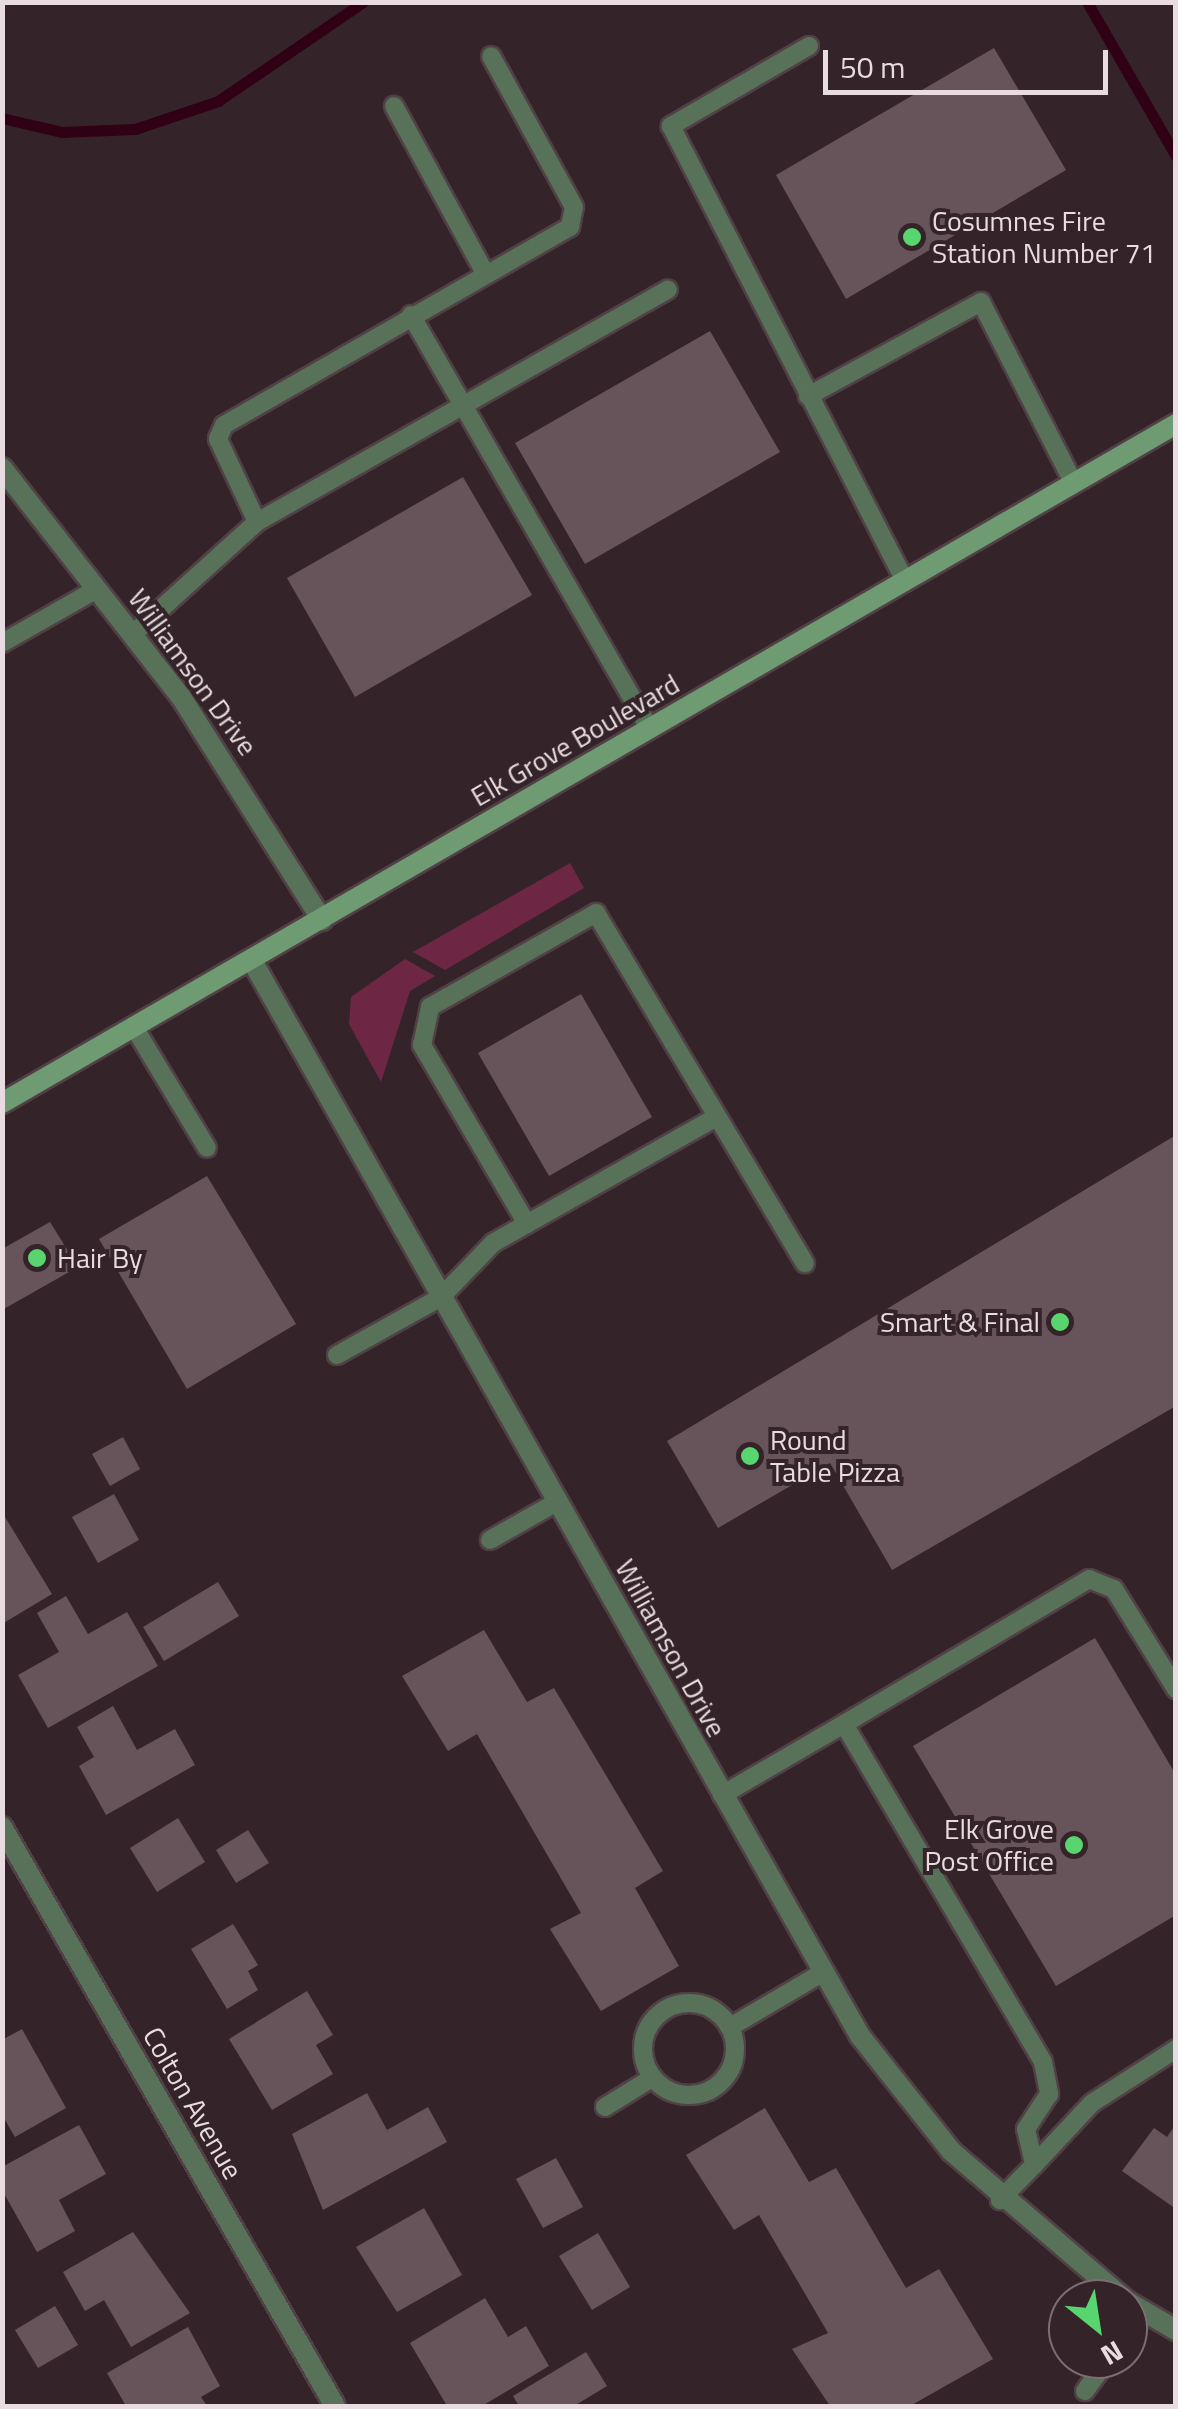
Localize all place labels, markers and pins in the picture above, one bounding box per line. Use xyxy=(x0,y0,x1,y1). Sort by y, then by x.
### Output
place label: Cosumnes Fire Station Number 71 xyxy=(932,204,1156,270)
marker: Cosumnes Fire Station Number 71 xyxy=(901,226,923,248)
place label: Hair By xyxy=(57,1241,143,1275)
marker: Hair By xyxy=(26,1247,48,1269)
place label: Smart & Final xyxy=(880,1305,1040,1339)
marker: Smart & Final xyxy=(1049,1311,1071,1333)
place label: Round Table Pizza xyxy=(770,1423,900,1489)
marker: Round Table Pizza xyxy=(739,1445,761,1467)
place label: Elk Grove Post Office xyxy=(924,1812,1054,1878)
marker: Elk Grove Post Office xyxy=(1063,1834,1085,1856)

